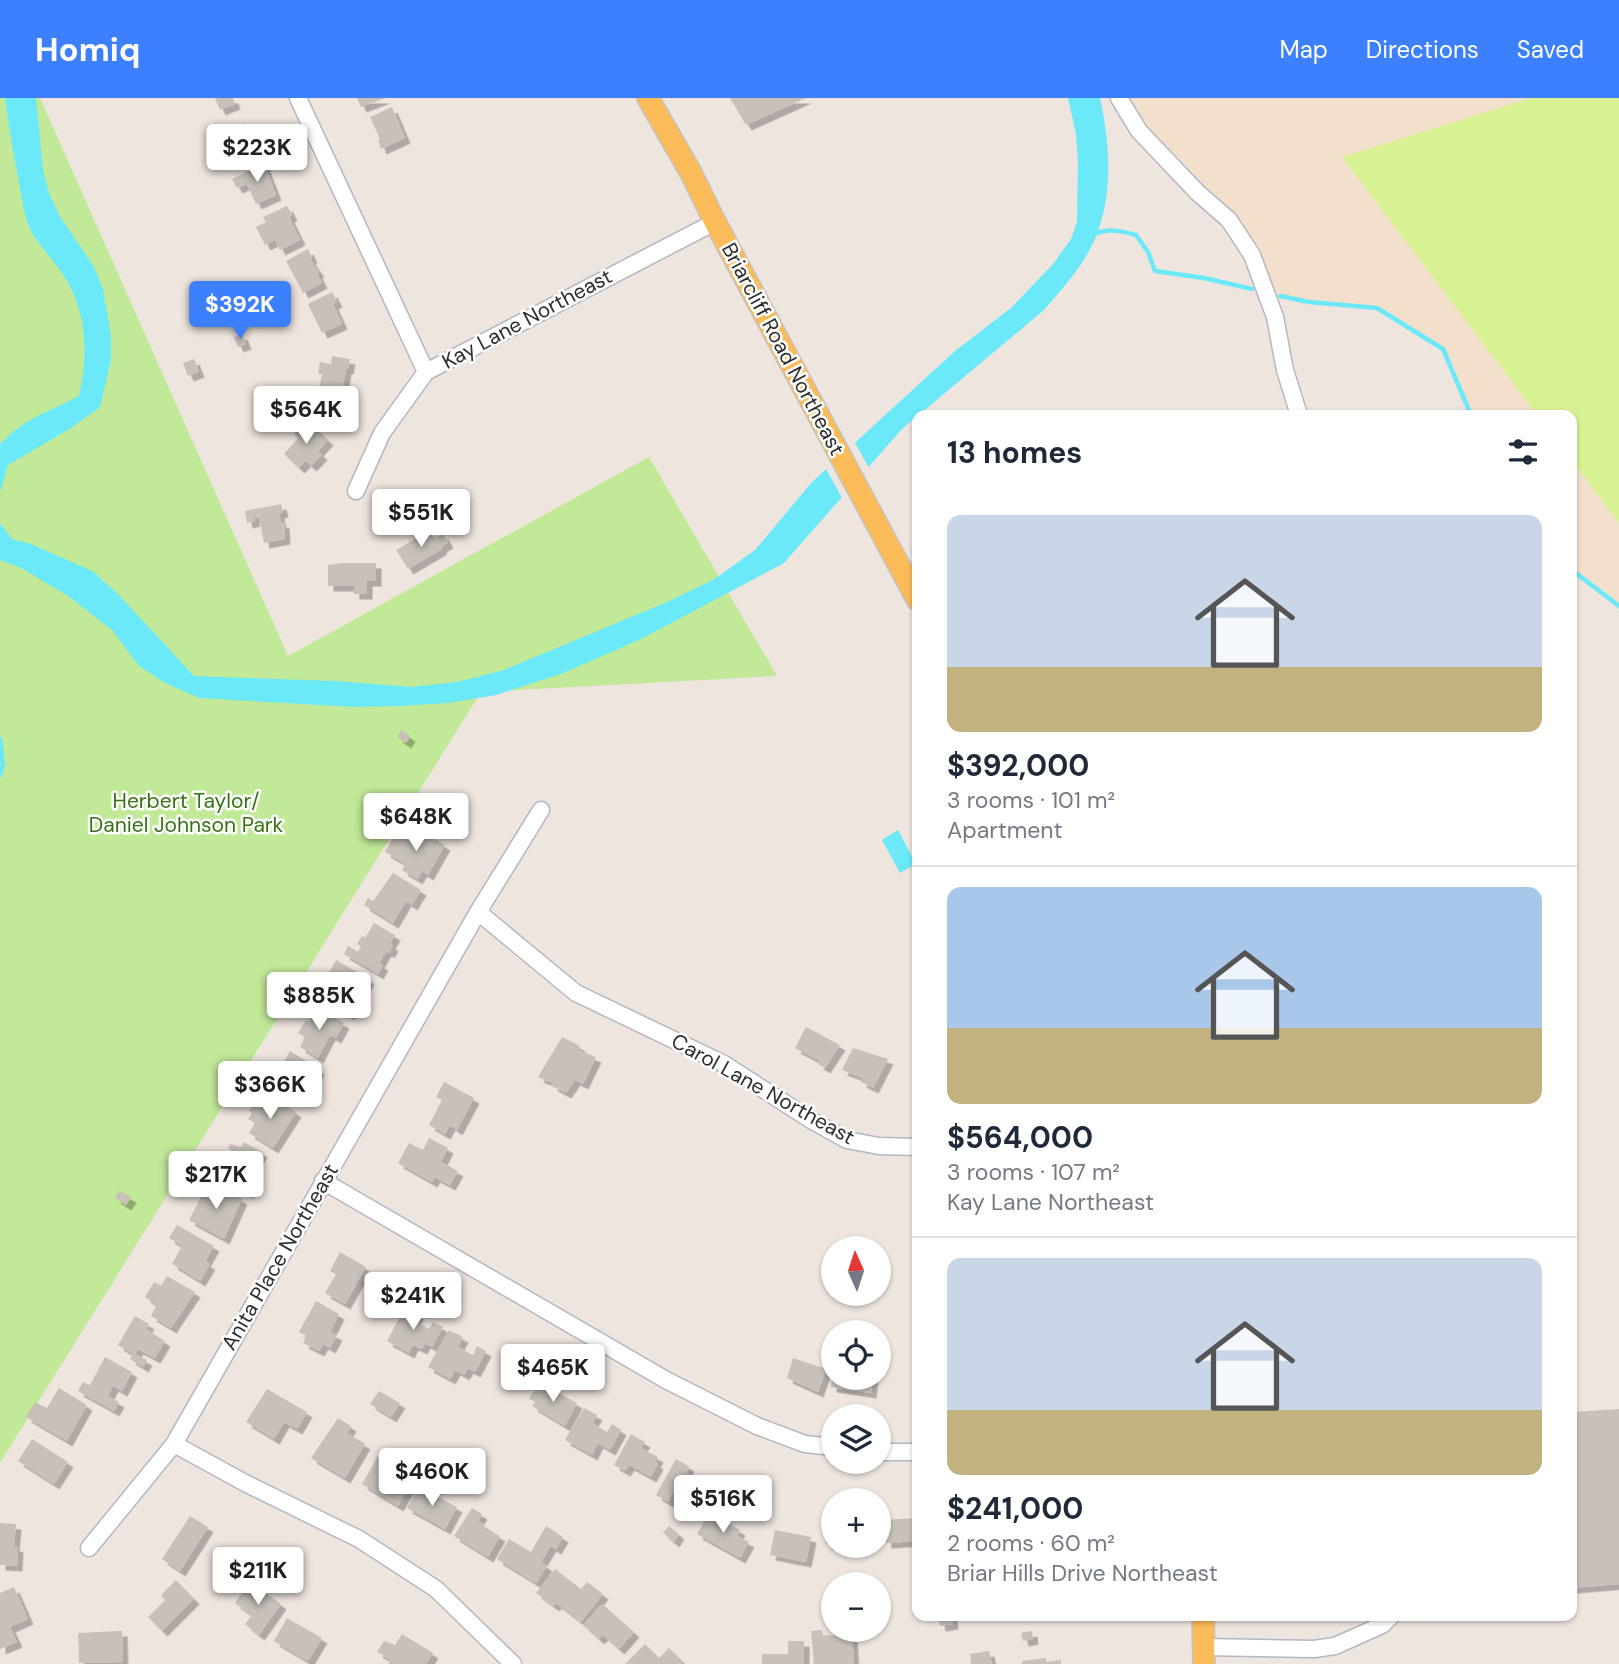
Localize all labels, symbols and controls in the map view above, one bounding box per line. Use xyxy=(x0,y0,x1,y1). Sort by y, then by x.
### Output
text: Homiq xyxy=(35,28,140,71)
text: Map xyxy=(1280,34,1328,65)
text: Directions xyxy=(1366,34,1479,65)
text: Saved xyxy=(1517,34,1584,65)
pin: $223K xyxy=(208,125,306,184)
text: $223K xyxy=(222,132,292,162)
street label: Briarcliff Road Northeast xyxy=(715,238,851,460)
street label: Kay Lane Northeast xyxy=(437,262,617,376)
pin: $392K xyxy=(191,282,289,341)
text: $392K xyxy=(205,289,275,319)
pin: $564K xyxy=(257,386,355,446)
text: $564K xyxy=(270,394,342,424)
text: 13 homes xyxy=(947,433,1082,472)
icon: filters xyxy=(1504,433,1542,471)
pin: $551K xyxy=(372,490,470,549)
text: $551K xyxy=(388,497,454,527)
icon: home xyxy=(1182,560,1308,686)
text: $392,000 xyxy=(947,746,1089,785)
text: 3 rooms · 101 m² xyxy=(947,785,1115,815)
park label: Herbert Taylor/ Daniel Johnson Park xyxy=(89,787,284,839)
pin: $648K xyxy=(367,794,465,853)
text: $648K xyxy=(379,801,453,831)
text: Apartment xyxy=(947,815,1062,845)
icon: home xyxy=(1182,932,1308,1058)
pin: $885K xyxy=(270,972,368,1032)
text: $885K xyxy=(283,980,355,1010)
street label: Carol Lane Northeast xyxy=(666,1027,860,1151)
pin: $366K xyxy=(221,1062,319,1121)
text: $366K xyxy=(234,1069,306,1099)
text: $564,000 xyxy=(947,1118,1093,1157)
pin: $217K xyxy=(167,1152,265,1211)
text: 3 rooms · 107 m² xyxy=(947,1157,1120,1187)
text: $217K xyxy=(185,1159,247,1189)
street label: Anita Place Northeast xyxy=(215,1159,345,1355)
text: Kay Lane Northeast xyxy=(947,1187,1154,1217)
north arrow xyxy=(821,1236,891,1306)
map controls xyxy=(821,1236,891,1642)
pin: $241K xyxy=(364,1272,462,1332)
text: $241K xyxy=(380,1280,446,1310)
icon: home xyxy=(1182,1303,1308,1429)
button: locate xyxy=(821,1320,891,1390)
pin: $465K xyxy=(504,1344,602,1404)
text: $465K xyxy=(517,1352,589,1382)
button: layers xyxy=(821,1404,891,1474)
pin: $460K xyxy=(383,1448,481,1508)
text: $460K xyxy=(395,1456,469,1486)
pin: $516K xyxy=(674,1476,772,1535)
text: $516K xyxy=(690,1483,756,1513)
button: + xyxy=(821,1488,891,1558)
text: $241,000 xyxy=(947,1489,1083,1528)
text: 2 rooms · 60 m² xyxy=(947,1528,1115,1558)
pin: $211K xyxy=(209,1548,307,1607)
text: $211K xyxy=(229,1555,287,1585)
text: Briar Hills Drive Northeast xyxy=(947,1558,1218,1588)
button: − xyxy=(821,1572,891,1642)

